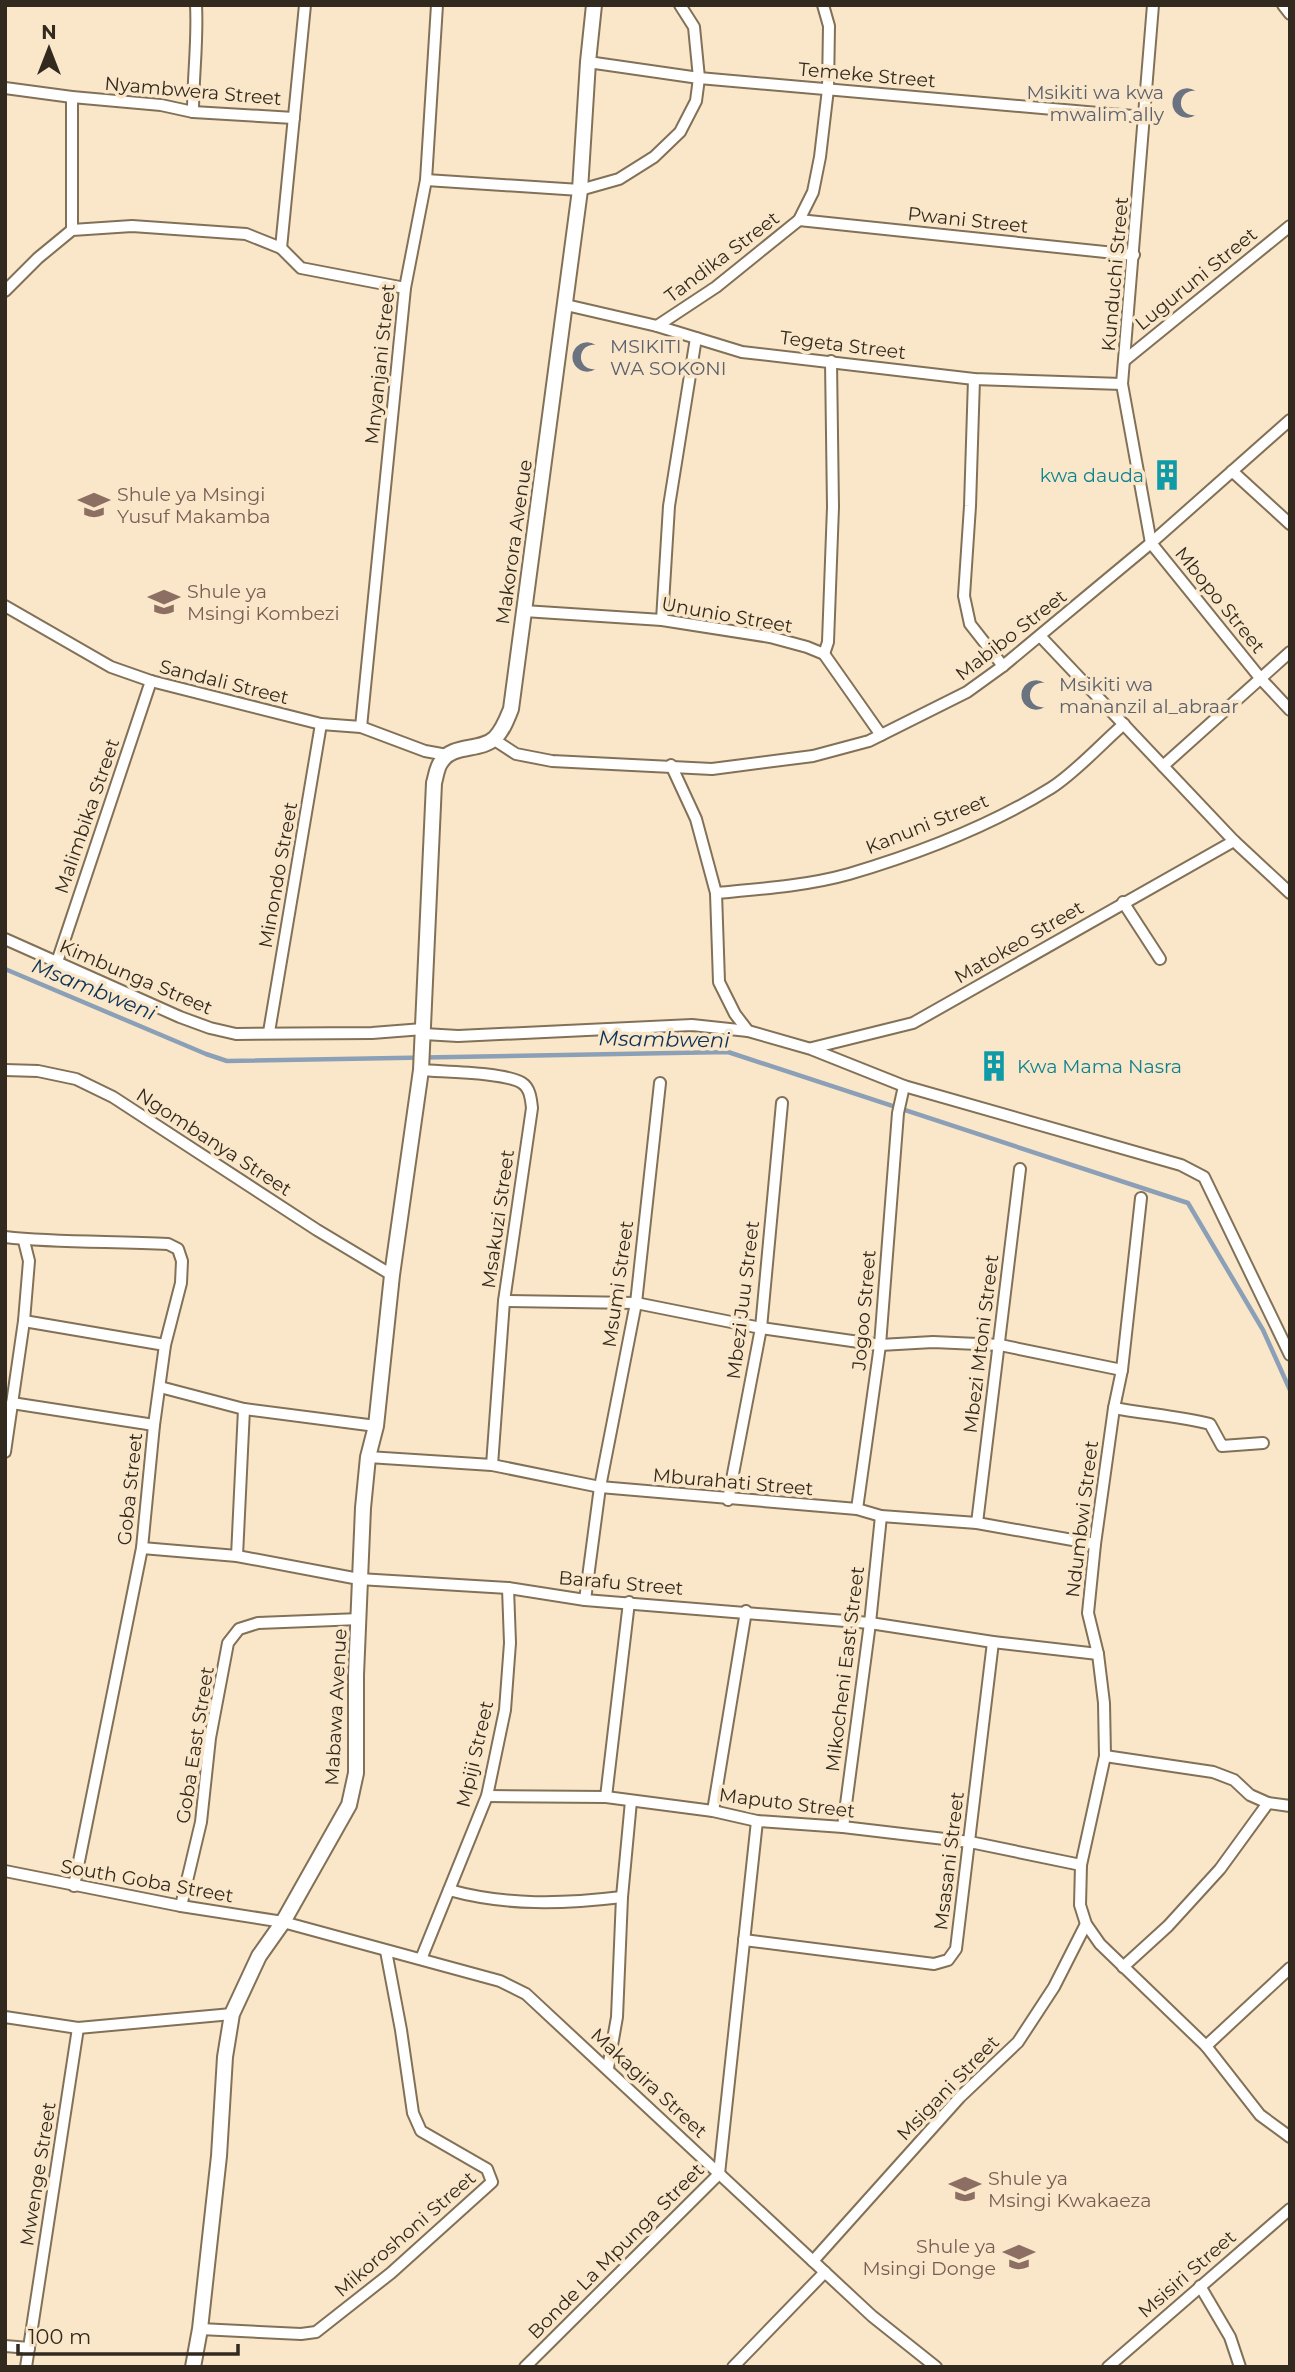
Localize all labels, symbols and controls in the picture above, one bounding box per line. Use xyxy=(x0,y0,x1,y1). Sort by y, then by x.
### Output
north arrow xyxy=(14,14,84,84)
text: N xyxy=(41,21,57,44)
street label: Temeke Street xyxy=(797,58,937,92)
street label: Nyambwera Street xyxy=(103,72,283,110)
place label: Msikiti wa kwa mwalim ally xyxy=(1026,81,1165,126)
mosque icon: Msikiti wa kwa mwalim ally xyxy=(1170,86,1204,120)
street label: Kunduchi Street xyxy=(1097,195,1133,352)
street label: Pwani Street xyxy=(906,202,1030,238)
street label: Tandika Street xyxy=(660,206,784,307)
street label: Luguruni Street xyxy=(1130,223,1262,335)
street label: Mnyanjani Street xyxy=(360,282,400,445)
street label: Tegeta Street xyxy=(779,326,908,364)
place label: MSIKITI WA SOKONI xyxy=(610,335,727,380)
mosque icon: MSIKITI WA SOKONI xyxy=(570,340,604,374)
street label: Makorora Avenue xyxy=(491,458,537,626)
building icon: kwa dauda xyxy=(1150,458,1184,492)
place label: kwa dauda xyxy=(1040,464,1144,487)
place label: Shule ya Msingi Yusuf Makamba xyxy=(117,483,271,528)
school or university icon: Shule ya Msingi Yusuf Makamba xyxy=(77,488,111,522)
street label: Mbopo Street xyxy=(1170,542,1270,658)
place label: Shule ya Msingi Kombezi xyxy=(187,580,340,625)
street label: Mabibo Street xyxy=(951,584,1071,685)
school or university icon: Shule ya Msingi Kombezi xyxy=(147,585,181,619)
street label: Ununio Street xyxy=(660,592,795,638)
street label: Sandali Street xyxy=(157,655,291,709)
place label: Msikiti wa mananzil al_abraar xyxy=(1059,673,1239,718)
mosque icon: Msikiti wa mananzil al_abraar xyxy=(1019,678,1053,712)
street label: Malimbika Street xyxy=(50,735,124,897)
street label: Kanuni Street xyxy=(862,789,992,859)
street label: Minondo Street xyxy=(254,800,302,950)
street label: Matokeo Street xyxy=(950,896,1088,988)
street label: Kimbunga Street xyxy=(56,934,216,1020)
water label: Msambweni xyxy=(28,953,160,1025)
water label: Msambweni xyxy=(598,1025,730,1053)
building icon: Kwa Mama Nasra xyxy=(977,1049,1011,1083)
place label: Kwa Mama Nasra xyxy=(1017,1055,1182,1078)
street label: Ngombanya Street xyxy=(132,1083,296,1201)
street label: Msakuzi Street xyxy=(477,1148,519,1290)
street label: Msumi Street xyxy=(598,1219,638,1349)
street label: Mbezi Juu Street xyxy=(722,1219,764,1381)
street label: Jogoo Street xyxy=(847,1249,881,1372)
street label: Mbezi Mtoni Street xyxy=(959,1253,1003,1435)
street label: Goba Street xyxy=(113,1431,147,1546)
street label: Ndumbwi Street xyxy=(1061,1439,1103,1599)
street label: Mburahati Street xyxy=(652,1464,815,1501)
street label: Mikocheni East Street xyxy=(821,1565,869,1773)
street label: Barafu Street xyxy=(558,1566,685,1600)
street label: Mabawa Avenue xyxy=(320,1628,352,1786)
street label: Goba East Street xyxy=(171,1665,219,1825)
street label: Mpiji Street xyxy=(452,1698,499,1810)
street label: Maputo Street xyxy=(718,1783,857,1823)
street label: Msasani Street xyxy=(929,1790,969,1932)
street label: South Goba Street xyxy=(59,1854,235,1908)
street label: Makagira Street xyxy=(586,2023,712,2143)
street label: Msigani Street xyxy=(892,2030,1004,2145)
street label: Mwenge Street xyxy=(15,2100,61,2248)
street label: Bonde La Mpunga Street xyxy=(523,2158,709,2344)
street label: Mikoroshoni Street xyxy=(330,2166,481,2302)
place label: Shule ya Msingi Kwakaeza xyxy=(988,2167,1152,2212)
school or university icon: Shule ya Msingi Kwakaeza xyxy=(948,2172,982,2206)
street label: Msisiri Street xyxy=(1133,2225,1241,2323)
place label: Shule ya Msingi Donge xyxy=(863,2235,996,2280)
school or university icon: Shule ya Msingi Donge xyxy=(1002,2240,1036,2274)
scale bar xyxy=(18,2312,238,2356)
text: 100 m xyxy=(28,2324,91,2349)

